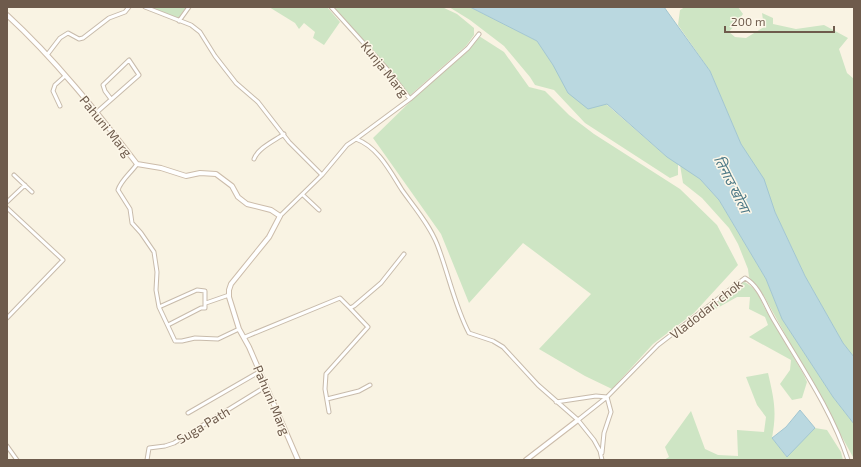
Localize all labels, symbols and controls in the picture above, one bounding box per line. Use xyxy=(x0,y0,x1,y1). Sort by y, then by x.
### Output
scale bar xyxy=(725,8,834,34)
text: 200 m xyxy=(731,14,765,28)
street label: Kunja Marg xyxy=(358,38,412,100)
street label: Pahuni Marg xyxy=(76,92,136,160)
water label: तिनाउ खोला xyxy=(711,152,756,218)
street label: Vladodari chok xyxy=(667,276,746,342)
street label: Pahuni Marg xyxy=(250,363,294,437)
street label: Suga Path xyxy=(174,403,232,447)

